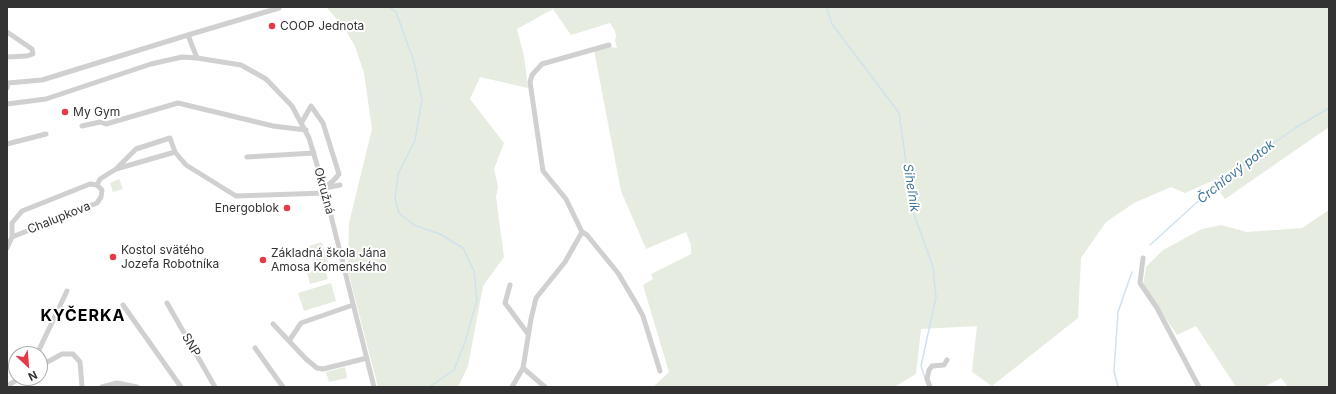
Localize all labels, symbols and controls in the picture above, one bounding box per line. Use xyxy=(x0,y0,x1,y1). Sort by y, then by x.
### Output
place label: COOP Jednota xyxy=(280,19,364,33)
marker: COOP Jednota xyxy=(267,21,277,31)
place label: My Gym xyxy=(73,105,120,119)
marker: My Gym xyxy=(60,107,70,117)
water label: Črchľový potok xyxy=(1194,137,1278,207)
water label: Siheľník xyxy=(899,163,923,213)
street label: Okružná xyxy=(311,166,337,216)
street label: Chalupkova xyxy=(25,199,93,237)
place label: Energoblok xyxy=(215,201,279,215)
marker: Energoblok xyxy=(282,203,292,213)
place label: Kostol svätého Jozefa Robotníka xyxy=(121,243,219,271)
place label: Základná škola Jána Amosa Komenského xyxy=(271,246,387,274)
marker: Kostol svätého Jozefa Robotníka xyxy=(108,252,118,262)
marker: Základná škola Jána Amosa Komenského xyxy=(258,255,268,265)
district label: KYČERKA xyxy=(40,306,126,326)
street label: SNP xyxy=(179,331,203,359)
north arrow xyxy=(8,346,48,386)
text: N xyxy=(26,368,40,384)

